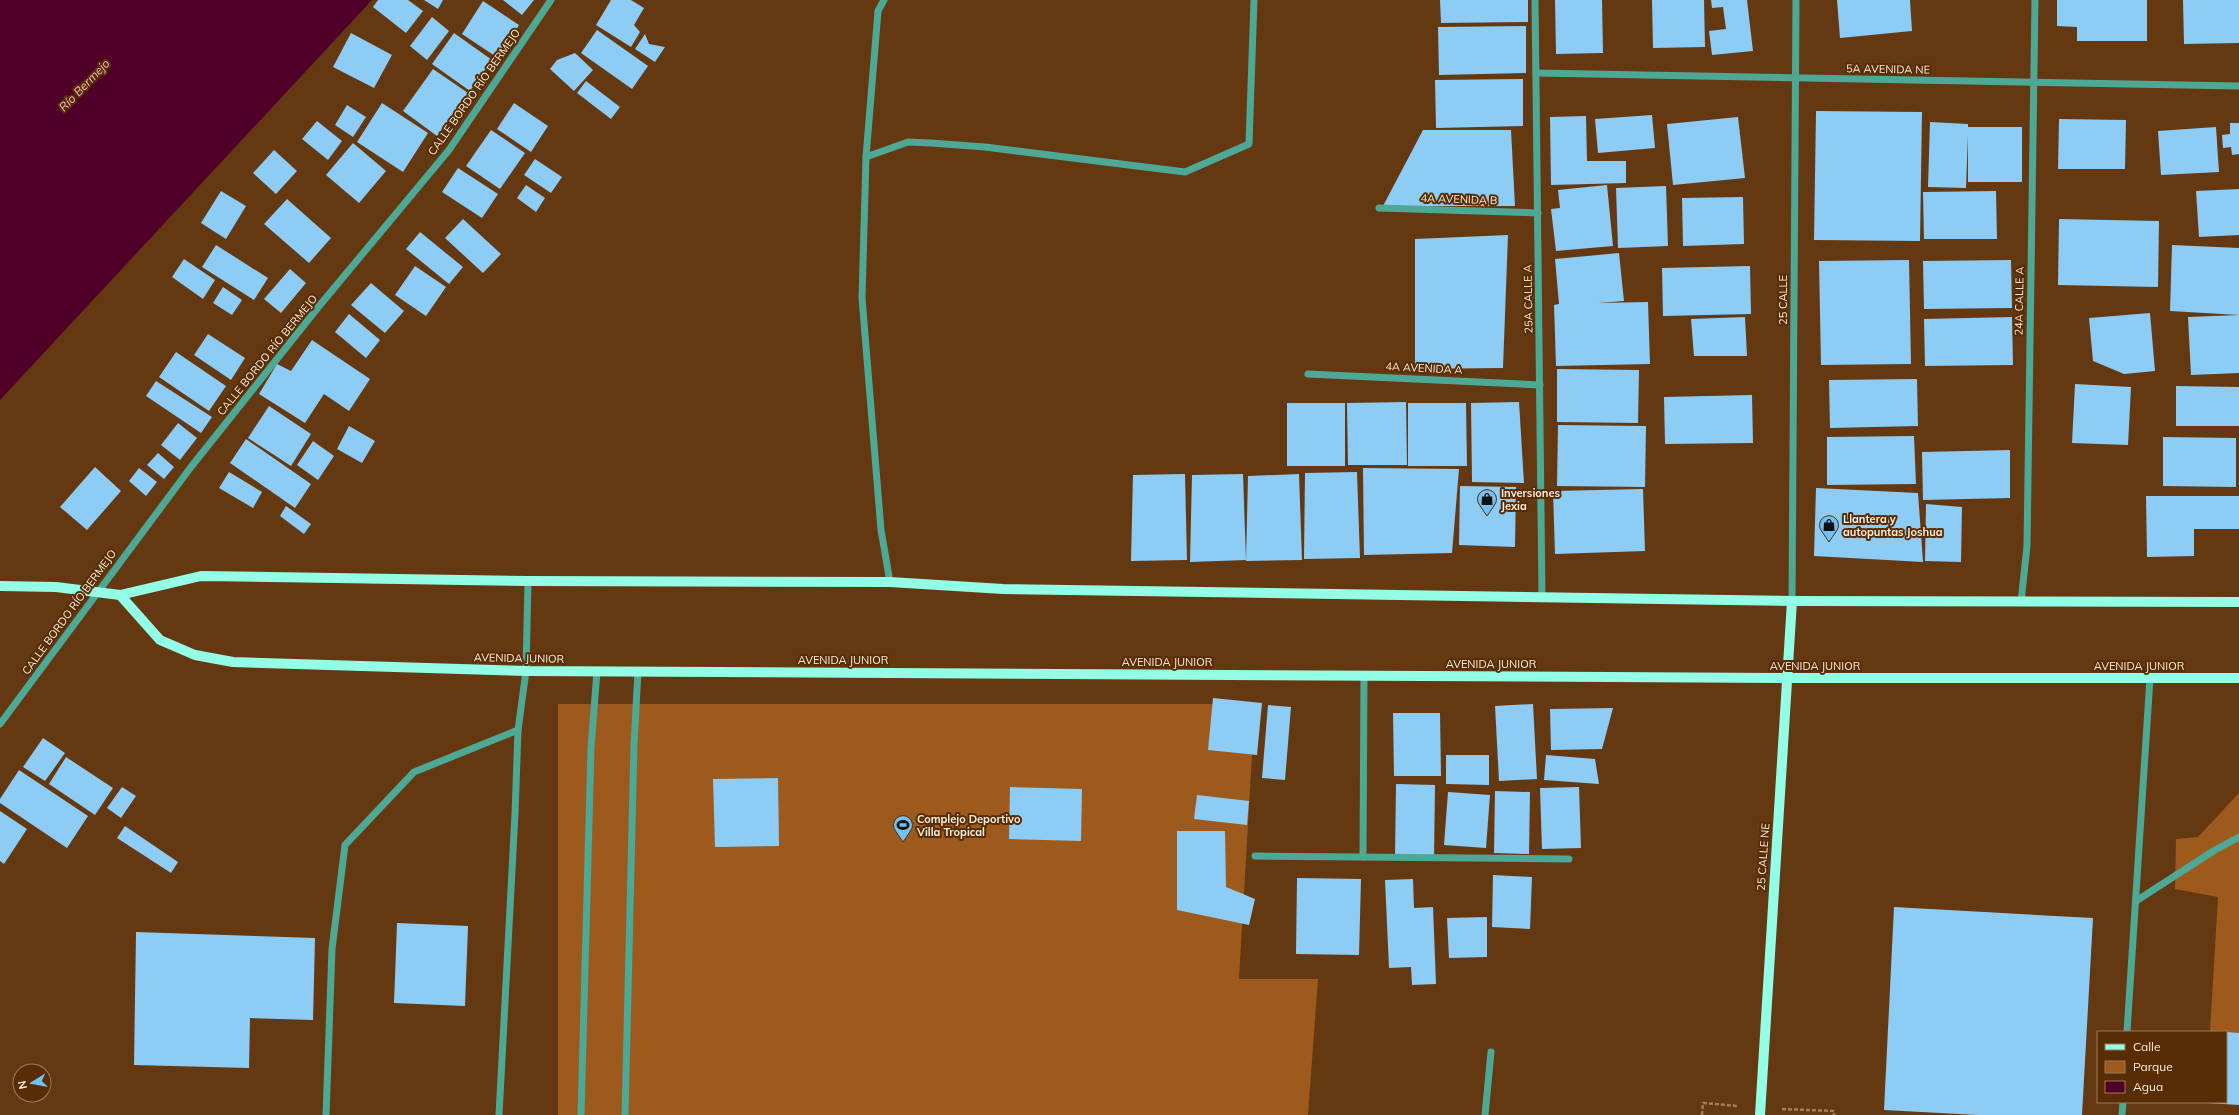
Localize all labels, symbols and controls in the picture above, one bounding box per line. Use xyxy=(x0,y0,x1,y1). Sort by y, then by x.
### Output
street label: CALLE BORDO RÍO BERMEJO xyxy=(425,26,523,158)
water label: Río Bermejo xyxy=(55,56,113,114)
street label: 5A AVENIDA NE xyxy=(1846,61,1930,77)
street label: 4A AVENIDA B xyxy=(1420,191,1498,207)
street label: 25A CALLE A xyxy=(1520,264,1536,334)
street label: 24A CALLE A xyxy=(2011,266,2027,336)
street label: 25 CALLE xyxy=(1776,275,1790,325)
street label: CALLE BORDO RÍO BERMEJO xyxy=(214,292,320,418)
street label: 4A AVENIDA A xyxy=(1385,359,1463,377)
place label: Inversiones Jexia xyxy=(1501,486,1560,513)
shop icon: Inversiones Jexia xyxy=(1476,488,1498,516)
place label: Llantera y autopuntas Joshua xyxy=(1843,512,1943,539)
shop icon: Llantera y autopuntas Joshua xyxy=(1818,514,1840,542)
street label: CALLE BORDO RÍO BERMEJO xyxy=(19,547,119,677)
street label: AVENIDA JUNIOR xyxy=(474,650,565,666)
street label: AVENIDA JUNIOR xyxy=(798,653,889,667)
street label: AVENIDA JUNIOR xyxy=(1122,655,1213,669)
street label: AVENIDA JUNIOR xyxy=(1446,657,1537,671)
street label: AVENIDA JUNIOR xyxy=(1770,659,1861,673)
street label: AVENIDA JUNIOR xyxy=(2094,659,2185,673)
place label: Complejo Deportivo Villa Tropical xyxy=(916,812,1021,839)
sports icon: Complejo Deportivo Villa Tropical xyxy=(892,814,914,842)
street label: 25 CALLE NE xyxy=(1754,823,1772,891)
legend xyxy=(2097,1031,2227,1103)
text: Calle xyxy=(2133,1039,2160,1054)
text: Parque xyxy=(2133,1059,2173,1074)
north arrow xyxy=(12,1063,52,1103)
text: N xyxy=(15,1079,30,1090)
text: Agua xyxy=(2133,1079,2163,1094)

